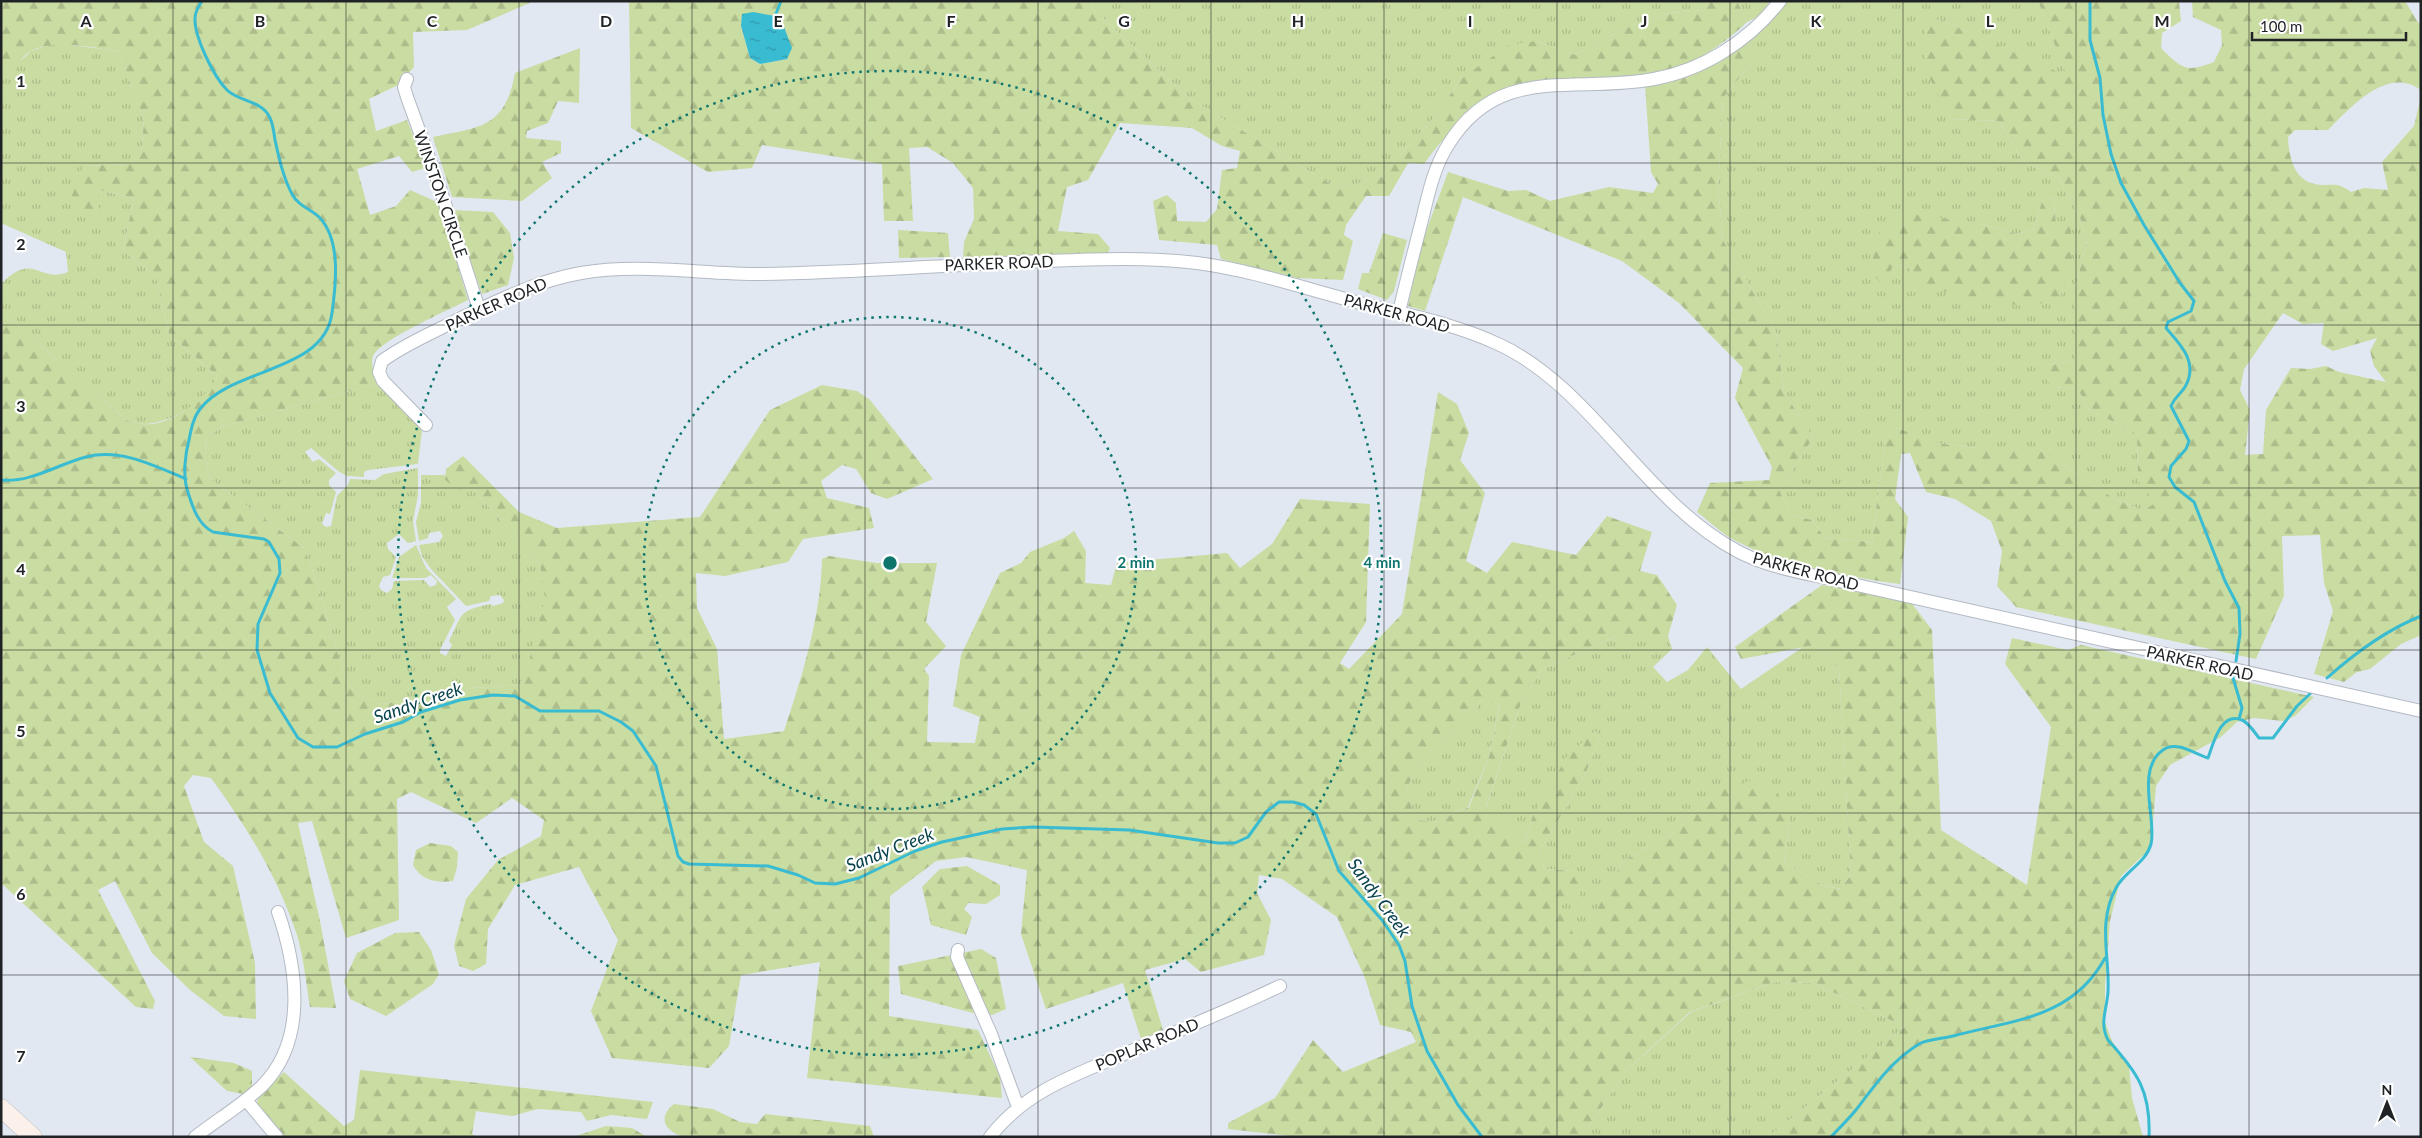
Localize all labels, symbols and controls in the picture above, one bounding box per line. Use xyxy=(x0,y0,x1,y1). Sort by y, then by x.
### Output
scale bar xyxy=(2252,10,2406,42)
text: A xyxy=(79,11,92,30)
text: B xyxy=(255,11,265,30)
text: C xyxy=(427,11,438,30)
text: D xyxy=(600,11,612,30)
text: E xyxy=(773,11,783,30)
text: F xyxy=(946,11,956,30)
text: G xyxy=(1118,11,1130,30)
text: H xyxy=(1292,11,1304,30)
text: I xyxy=(1468,11,1472,30)
text: J xyxy=(1641,11,1647,30)
text: K xyxy=(1811,11,1823,30)
text: L xyxy=(1986,11,1995,30)
text: M xyxy=(2154,11,2170,30)
text: 100 m xyxy=(2260,17,2302,35)
text: 1 xyxy=(16,71,26,90)
street label: WINSTON CIRCLE xyxy=(411,128,472,260)
text: 2 xyxy=(16,234,26,253)
street label: PARKER ROAD xyxy=(944,251,1054,274)
street label: PARKER ROAD xyxy=(442,273,549,334)
street label: PARKER ROAD xyxy=(1342,289,1452,336)
text: 3 xyxy=(16,396,26,415)
street label: PARKER ROAD xyxy=(1751,547,1861,594)
text: 2 min xyxy=(1117,553,1155,571)
text: 4 min xyxy=(1363,553,1401,571)
centre of rings xyxy=(881,554,899,572)
text: 4 xyxy=(16,559,26,578)
street label: PARKER ROAD xyxy=(2145,641,2255,684)
water label: Sandy Creek xyxy=(370,676,465,728)
text: 5 xyxy=(16,721,26,740)
water label: Sandy Creek xyxy=(843,822,937,876)
water label: Sandy Creek xyxy=(1344,854,1416,942)
text: 6 xyxy=(16,884,26,903)
street label: POPLAR ROAD xyxy=(1092,1013,1201,1074)
text: 7 xyxy=(16,1046,26,1065)
north arrow xyxy=(2362,1078,2412,1128)
text: N xyxy=(2382,1081,2392,1098)

